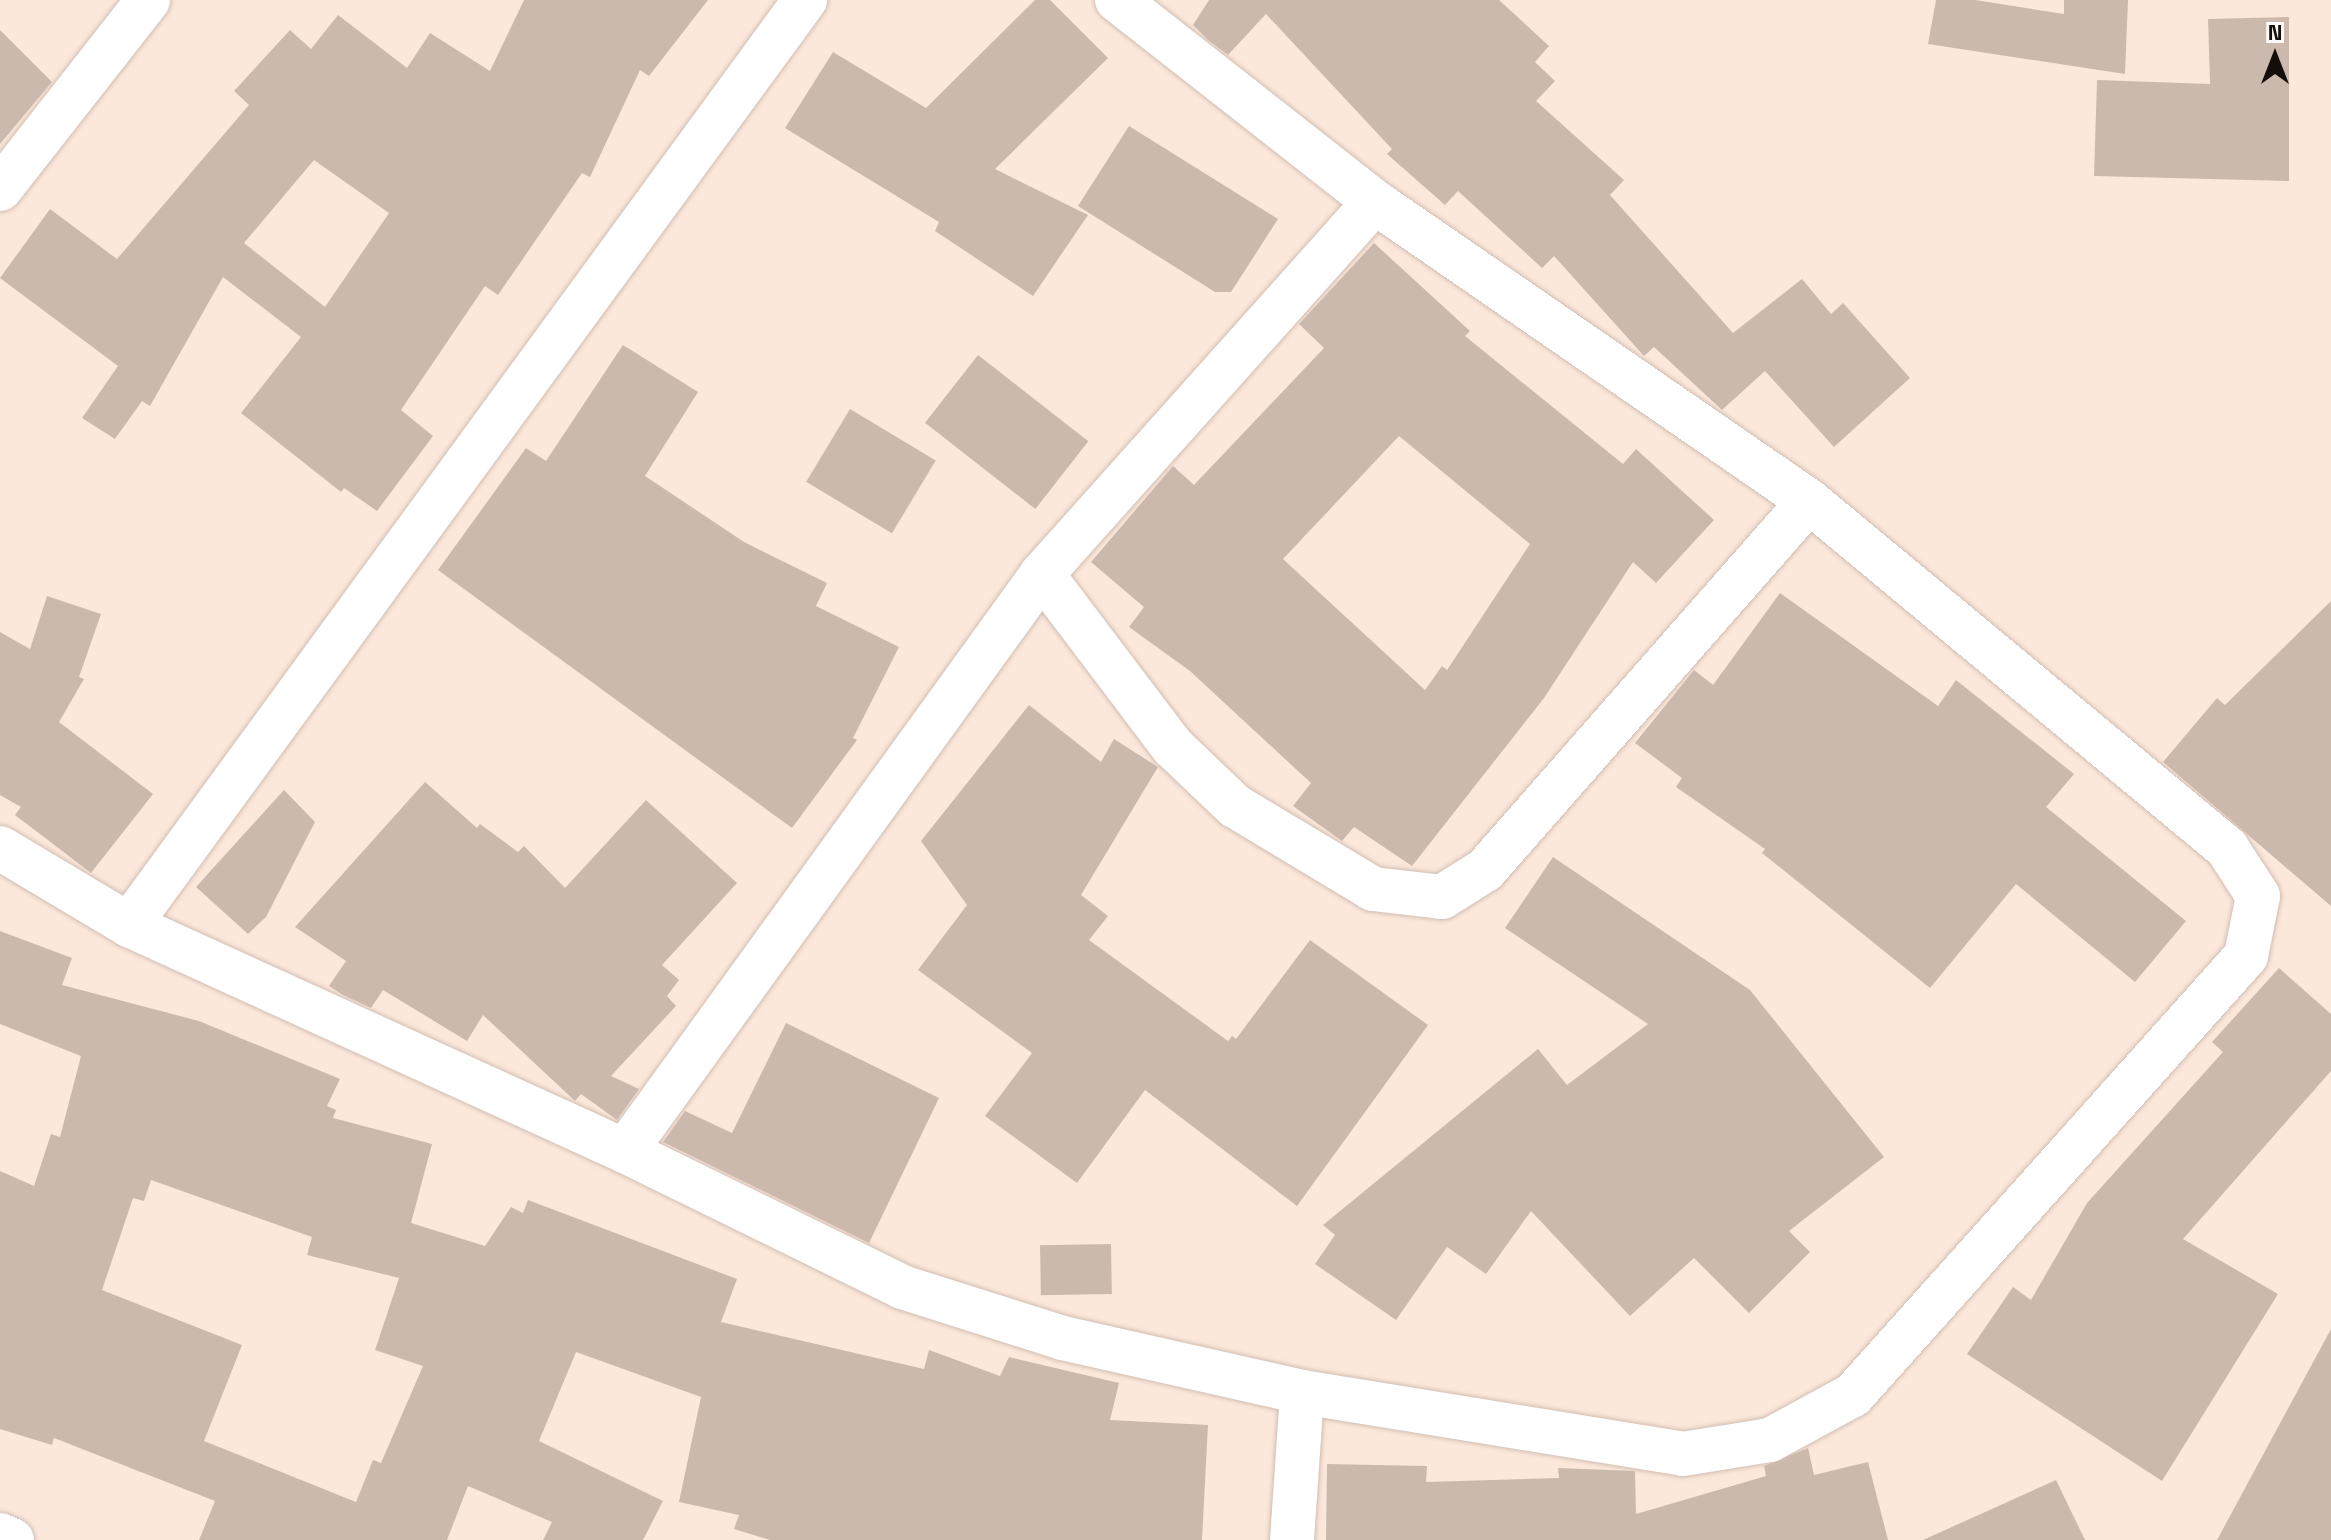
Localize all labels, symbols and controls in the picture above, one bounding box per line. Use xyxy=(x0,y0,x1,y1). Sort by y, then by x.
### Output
north arrow xyxy=(2235,16,2315,96)
text: N xyxy=(2268,18,2282,46)

